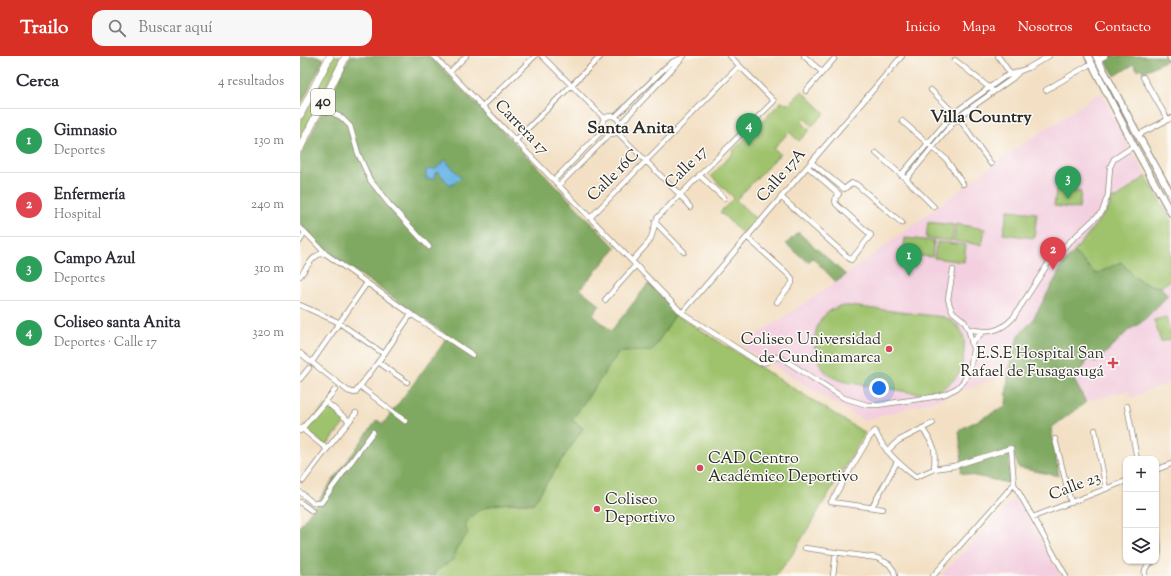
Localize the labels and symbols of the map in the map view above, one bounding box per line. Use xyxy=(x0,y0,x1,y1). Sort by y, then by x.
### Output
road number: 40 xyxy=(311,89,335,115)
street label: Carrera 17 xyxy=(489,95,553,161)
district label: Villa Country xyxy=(930,106,1032,130)
pin: 4 xyxy=(736,113,762,146)
district label: Santa Anita xyxy=(587,117,675,141)
street label: Calle 17 xyxy=(660,141,714,195)
street label: Calle 17A xyxy=(752,144,812,208)
street label: Calle 16C xyxy=(583,145,645,207)
pin: 3 xyxy=(1055,166,1081,199)
pin: 2 xyxy=(1040,237,1066,270)
pin: 1 xyxy=(896,243,922,276)
place label: Coliseo Universidad de Cundinamarca xyxy=(741,329,882,370)
place label: E.S.E Hospital San Rafael de Fusagasugá xyxy=(960,343,1105,384)
marker: Coliseo Universidad de Cundinamarca xyxy=(884,344,894,354)
marker: E.S.E Hospital San Rafael de Fusagasugá xyxy=(1107,357,1119,369)
your location xyxy=(869,378,889,398)
place label: CAD Centro Académico Deportivo xyxy=(708,448,858,489)
marker: CAD Centro Académico Deportivo xyxy=(695,463,705,473)
street label: Calle 23 xyxy=(1046,467,1104,507)
place label: Coliseo Deportivo xyxy=(605,489,675,530)
marker: Coliseo Deportivo xyxy=(592,504,602,514)

